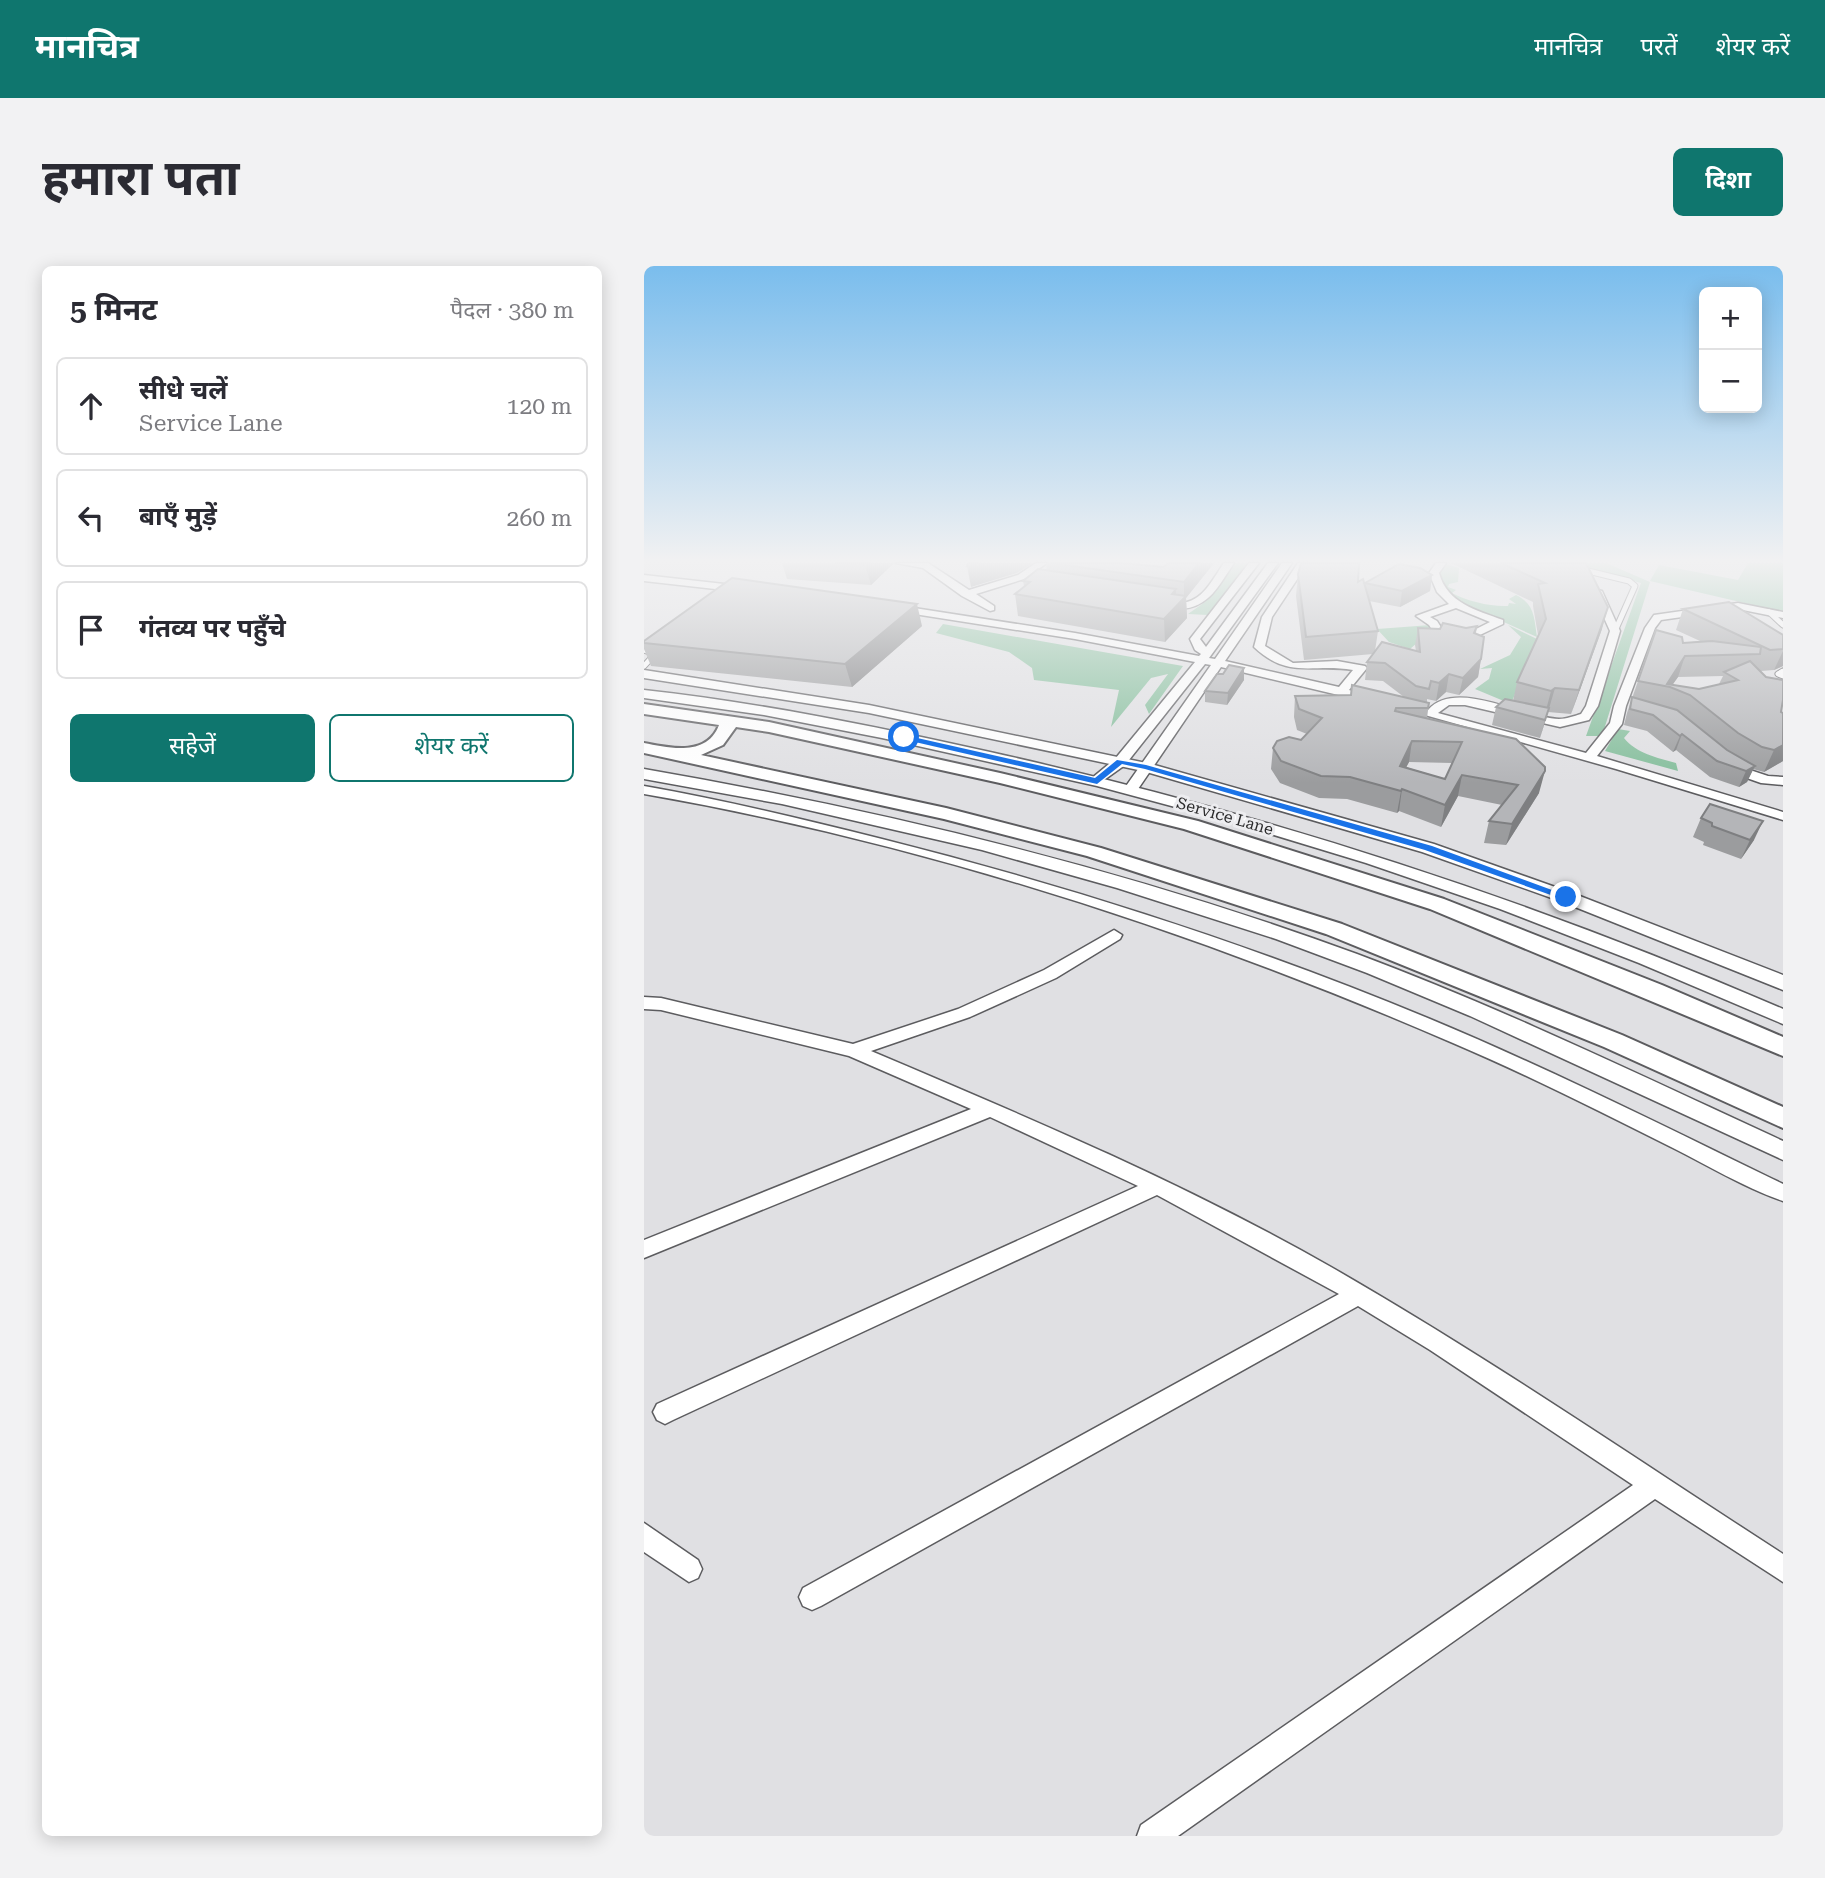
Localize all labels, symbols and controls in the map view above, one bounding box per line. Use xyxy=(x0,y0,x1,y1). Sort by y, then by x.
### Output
text: मानचित्र xyxy=(35,27,139,66)
text: मानचित्र xyxy=(1534,33,1602,61)
text: परतें xyxy=(1640,33,1678,61)
text: शेयर करें xyxy=(1716,33,1790,61)
button: दिशा xyxy=(1673,148,1783,216)
text: हमारा पता xyxy=(42,150,239,207)
map controls xyxy=(1699,287,1762,413)
button: + xyxy=(1699,287,1762,350)
text: 5 मिनट xyxy=(70,292,157,327)
text: पैदल · 380 m xyxy=(450,297,574,324)
button: − xyxy=(1699,350,1762,413)
text: सीधे चलें xyxy=(139,375,228,405)
icon: ahead xyxy=(72,387,110,425)
text: 120 m xyxy=(507,393,572,420)
text: Service Lane xyxy=(139,410,283,437)
icon: left xyxy=(72,499,110,537)
text: बाएँ मुड़ें xyxy=(139,501,217,531)
text: 260 m xyxy=(507,505,572,532)
icon: arrive xyxy=(72,611,110,649)
text: गंतव्य पर पहुँचे xyxy=(139,613,286,643)
button: सहेजें xyxy=(70,714,315,782)
button: शेयर करें xyxy=(329,714,574,782)
route start xyxy=(888,721,919,752)
street label: Service Lane xyxy=(1174,793,1276,839)
route end xyxy=(1550,881,1581,912)

